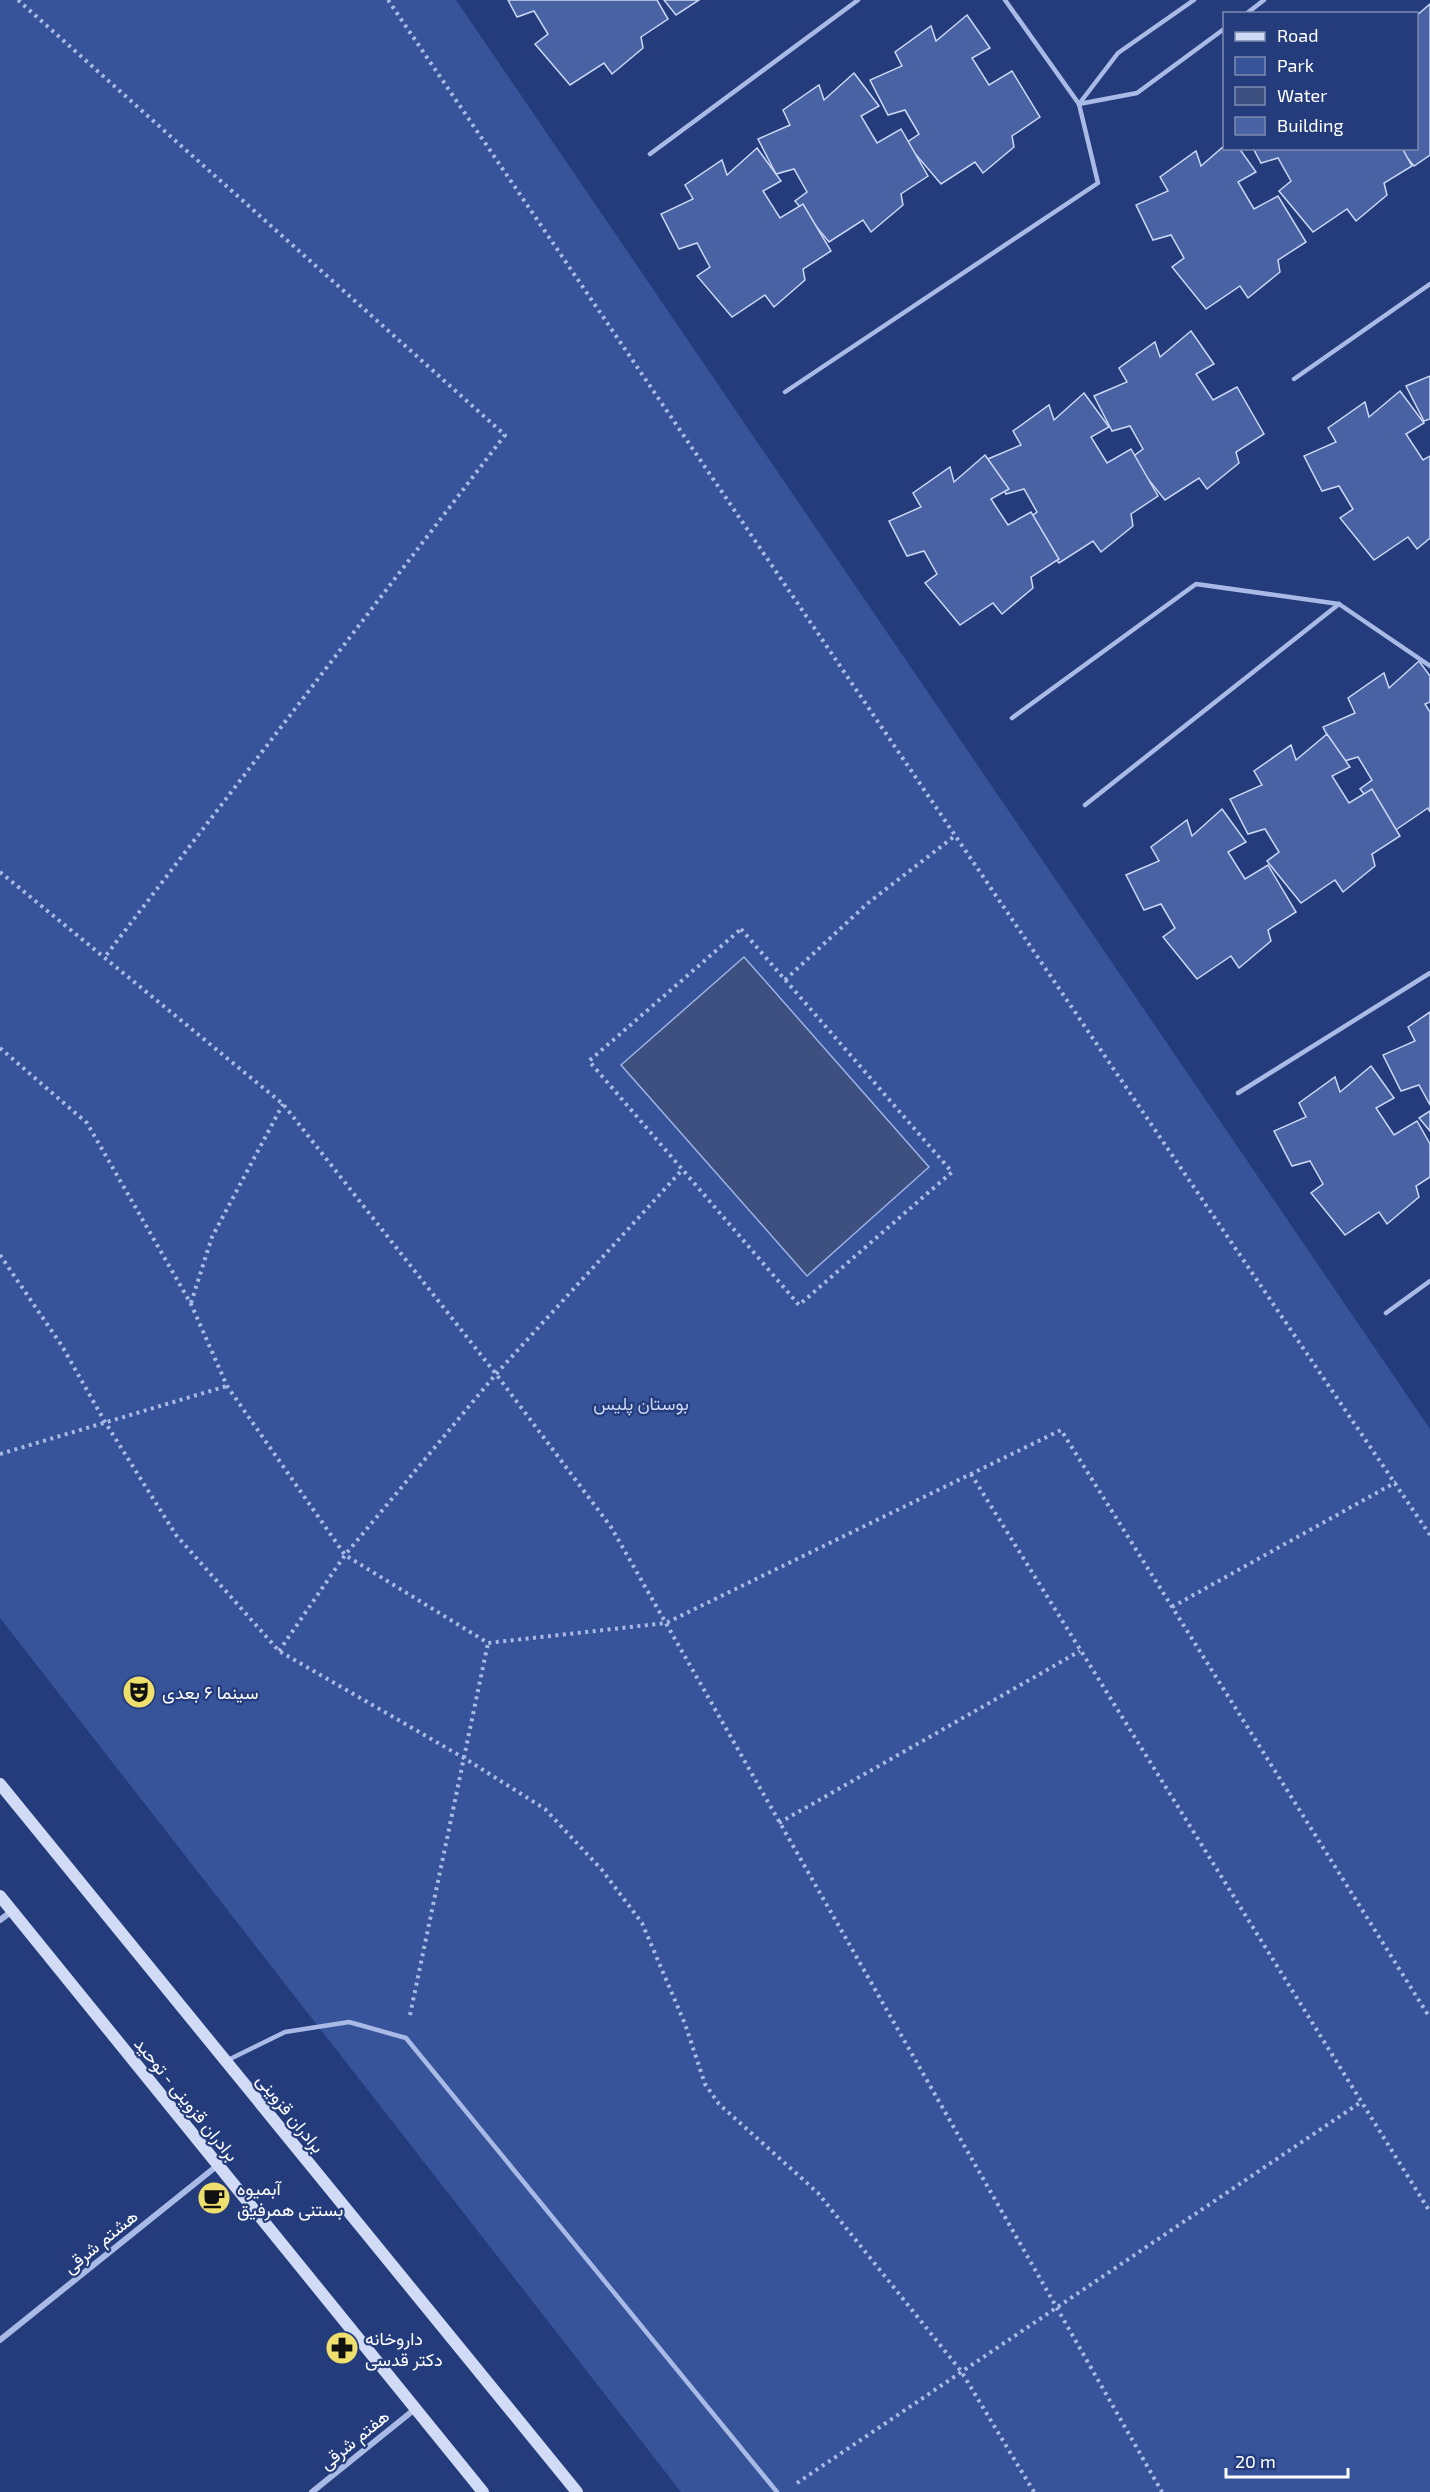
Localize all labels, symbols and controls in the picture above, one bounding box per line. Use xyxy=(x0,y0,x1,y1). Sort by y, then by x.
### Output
legend xyxy=(1223,12,1418,150)
text: Road xyxy=(1277,24,1318,46)
text: Park xyxy=(1277,54,1314,76)
text: Water xyxy=(1277,84,1327,106)
text: Building xyxy=(1277,114,1344,136)
park label: بوستان پلیس xyxy=(593,1392,689,1416)
theatre icon: سینما ۶ بعدی xyxy=(121,1674,157,1710)
place label: سینما ۶ بعدی xyxy=(162,1681,259,1704)
street label: برادران قزوینی - توحید xyxy=(129,2033,244,2166)
street label: برادران قزوینی xyxy=(252,2069,330,2158)
place label: آبمیوه بستنی همرفیق xyxy=(237,2177,343,2221)
cafe icon: آبمیوه بستنی همرفیق xyxy=(196,2180,232,2216)
street label: هشتم شرقی xyxy=(58,2204,143,2279)
place label: داروخانه دکتر قدسی xyxy=(365,2327,443,2371)
pharmacy icon: داروخانه دکتر قدسی xyxy=(324,2330,360,2366)
street label: هفتم شرقی xyxy=(315,2404,394,2475)
scale bar xyxy=(1226,2441,1348,2479)
text: 20 m xyxy=(1235,2450,1276,2472)

